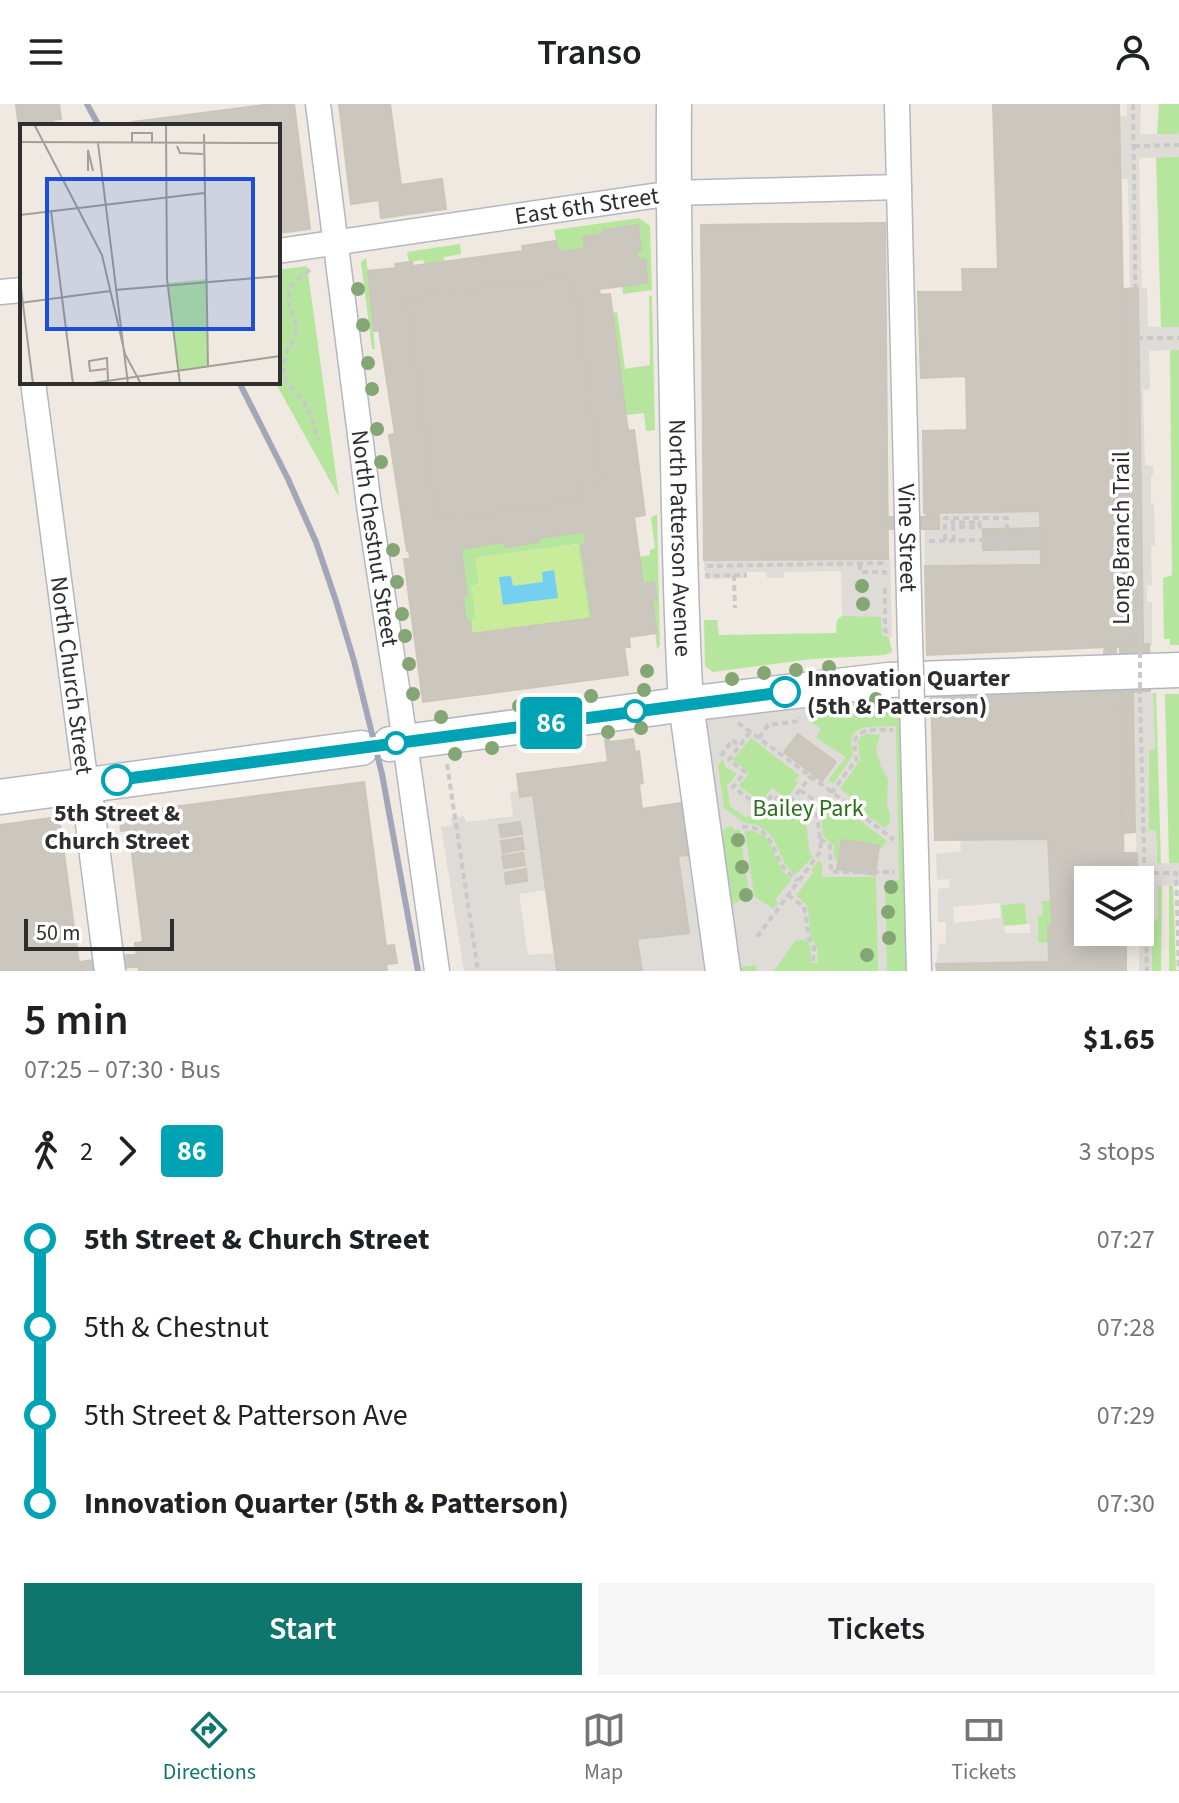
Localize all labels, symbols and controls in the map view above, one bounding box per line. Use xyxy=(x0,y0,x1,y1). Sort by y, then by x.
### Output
text: Transo xyxy=(537,27,642,78)
icon: menu xyxy=(24,30,68,74)
icon: person xyxy=(1111,30,1155,74)
inset map xyxy=(20,124,280,384)
street label: East 6th Street xyxy=(512,178,661,234)
street label: North Patterson Avenue xyxy=(659,419,700,658)
street label: North Chestnut Street xyxy=(342,428,407,649)
street label: Long Branch Trail xyxy=(1104,451,1139,625)
street label: Vine Street xyxy=(888,483,926,592)
street label: North Church Street xyxy=(41,574,101,777)
place label: Innovation Quarter (5th & Patterson) xyxy=(807,661,1010,724)
marker: Innovation Quarter (5th & Patterson) xyxy=(770,677,800,707)
line badge: 86 xyxy=(515,697,587,749)
unlabelled marker xyxy=(624,700,646,722)
text: 86 xyxy=(536,703,566,743)
unlabelled marker xyxy=(385,732,407,754)
marker: 5th Street & Church Street xyxy=(102,765,132,795)
park label: Bailey Park xyxy=(752,791,864,826)
place label: 5th Street & Church Street xyxy=(44,796,190,859)
map controls xyxy=(1074,866,1154,946)
button: layers xyxy=(1074,866,1154,946)
scale bar xyxy=(24,915,174,951)
text: 50 m xyxy=(36,917,81,949)
text: 5 min xyxy=(24,989,129,1052)
text: $1.65 xyxy=(1083,1018,1155,1061)
text: 07:25 – 07:30 · Bus xyxy=(24,1051,220,1088)
icon: walk xyxy=(24,1129,68,1173)
icon: forward xyxy=(105,1129,149,1173)
text: 86 xyxy=(177,1131,207,1171)
text: 2 xyxy=(80,1133,93,1170)
text: 3 stops xyxy=(1079,1133,1155,1170)
text: 5th Street & Church Street xyxy=(84,1218,429,1261)
text: 07:27 xyxy=(1097,1221,1155,1258)
text: 5th & Chestnut xyxy=(84,1306,269,1349)
text: 07:28 xyxy=(1097,1309,1155,1346)
text: 5th Street & Patterson Ave xyxy=(84,1394,408,1437)
text: 07:29 xyxy=(1097,1397,1155,1434)
text: Innovation Quarter (5th & Patterson) xyxy=(84,1482,569,1525)
text: 07:30 xyxy=(1097,1485,1155,1522)
button: Start xyxy=(24,1583,582,1675)
button: Tickets xyxy=(598,1583,1155,1675)
tab: Directions xyxy=(163,1708,256,1788)
tab: Map xyxy=(582,1708,626,1788)
tab: Tickets xyxy=(951,1708,1016,1788)

